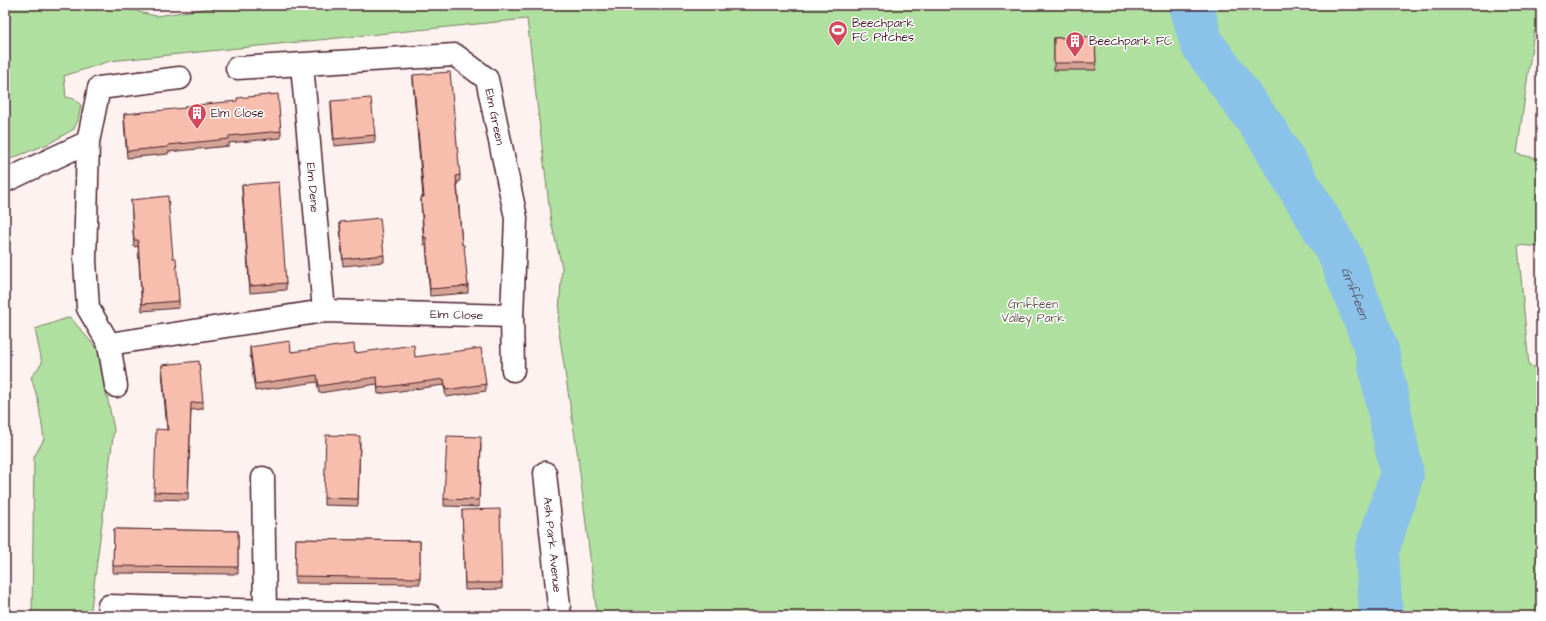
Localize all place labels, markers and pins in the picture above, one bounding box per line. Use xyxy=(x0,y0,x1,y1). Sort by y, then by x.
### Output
place label: Beechpark FC Pitches xyxy=(852,15,914,46)
sports icon: Beechpark FC Pitches xyxy=(827,19,849,47)
building icon: Beechpark FC xyxy=(1064,30,1086,58)
place label: Beechpark FC xyxy=(1089,33,1173,50)
building icon: Elm Close xyxy=(186,102,208,130)
place label: Elm Close xyxy=(211,105,264,122)

